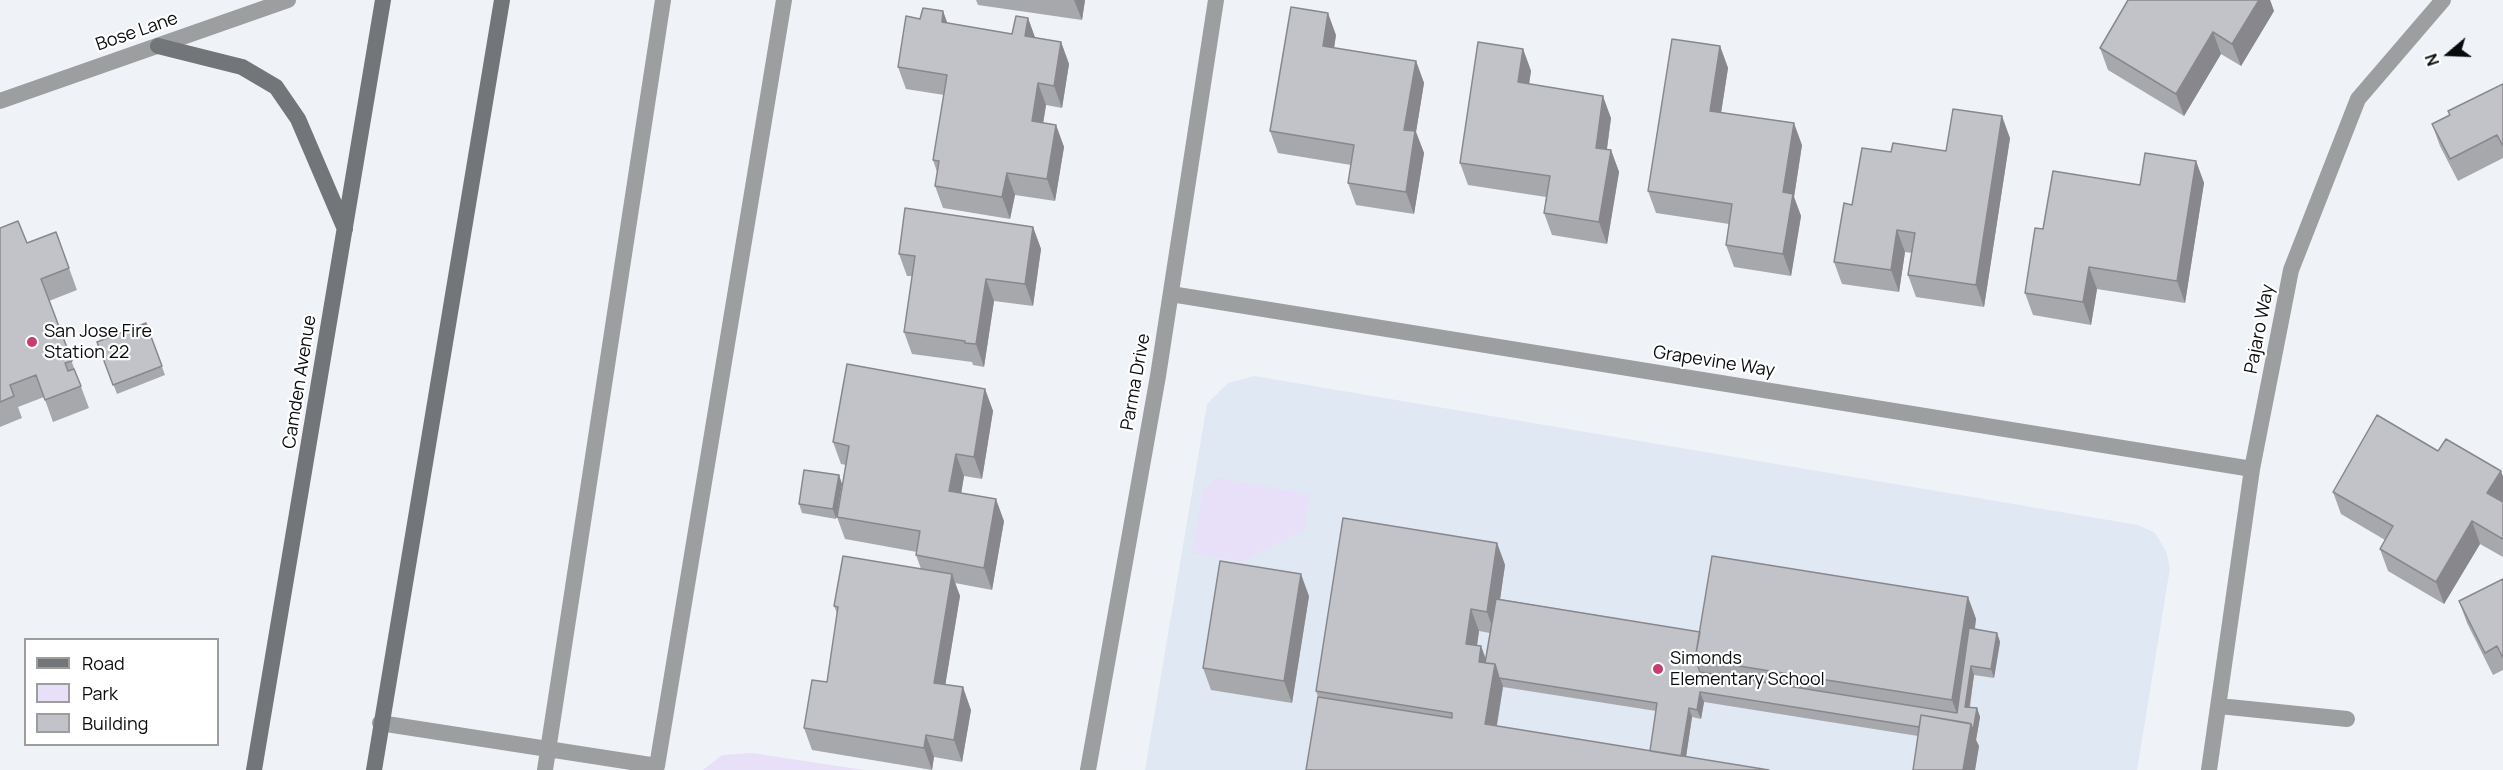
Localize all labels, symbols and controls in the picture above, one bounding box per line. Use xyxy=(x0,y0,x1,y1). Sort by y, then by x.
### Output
street label: Bose Lane xyxy=(93,8,181,56)
north arrow xyxy=(2419,24,2479,84)
text: N xyxy=(2420,51,2444,69)
street label: Pajaro Way xyxy=(2241,283,2279,375)
street label: Camden Avenue xyxy=(279,314,321,450)
place label: San Jose Fire Station 22 xyxy=(44,321,152,364)
street label: Parma Drive xyxy=(1117,332,1155,432)
marker: San Jose Fire Station 22 xyxy=(25,335,39,349)
street label: Grapevine Way xyxy=(1652,342,1776,382)
legend xyxy=(24,638,219,746)
place label: Simonds Elementary School xyxy=(1670,648,1825,690)
text: Road xyxy=(82,651,125,675)
marker: Simonds Elementary School xyxy=(1651,662,1665,676)
text: Park xyxy=(82,681,118,705)
text: Building xyxy=(82,711,148,735)

